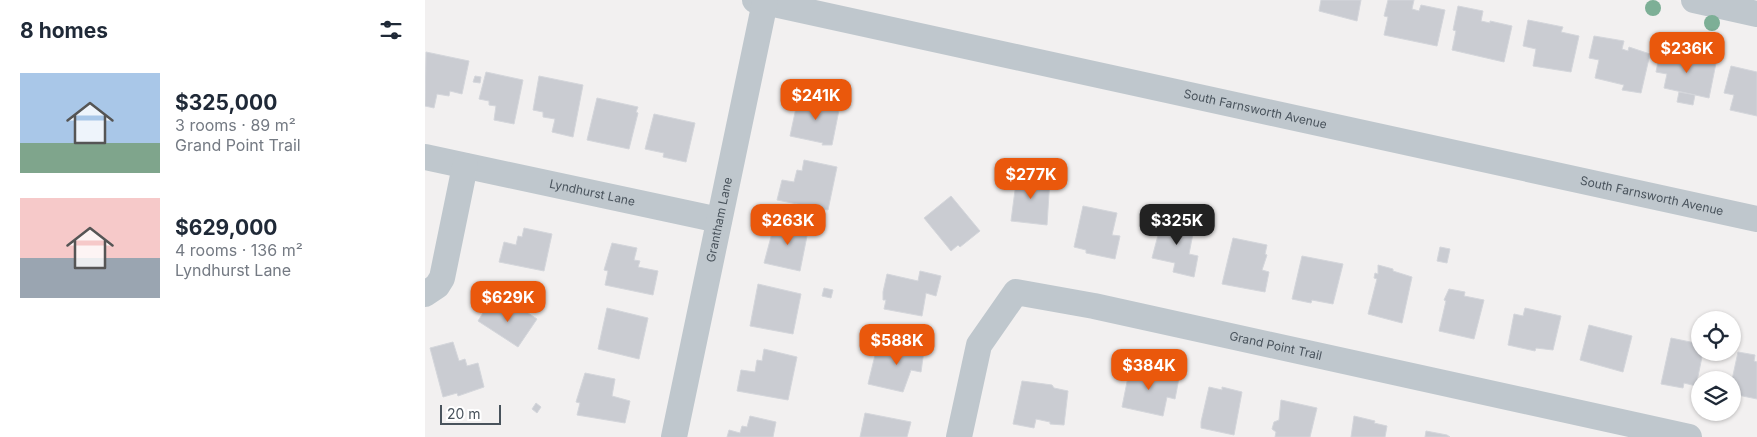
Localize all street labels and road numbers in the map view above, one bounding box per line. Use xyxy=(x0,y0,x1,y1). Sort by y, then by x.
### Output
street label: South Farnsworth Avenue xyxy=(1182,86,1328,132)
street label: South Farnsworth Avenue xyxy=(1579,173,1725,218)
street label: Lyndhurst Lane xyxy=(548,176,637,209)
street label: Grantham Lane xyxy=(703,176,735,264)
street label: Grand Point Trail xyxy=(1228,328,1323,363)

